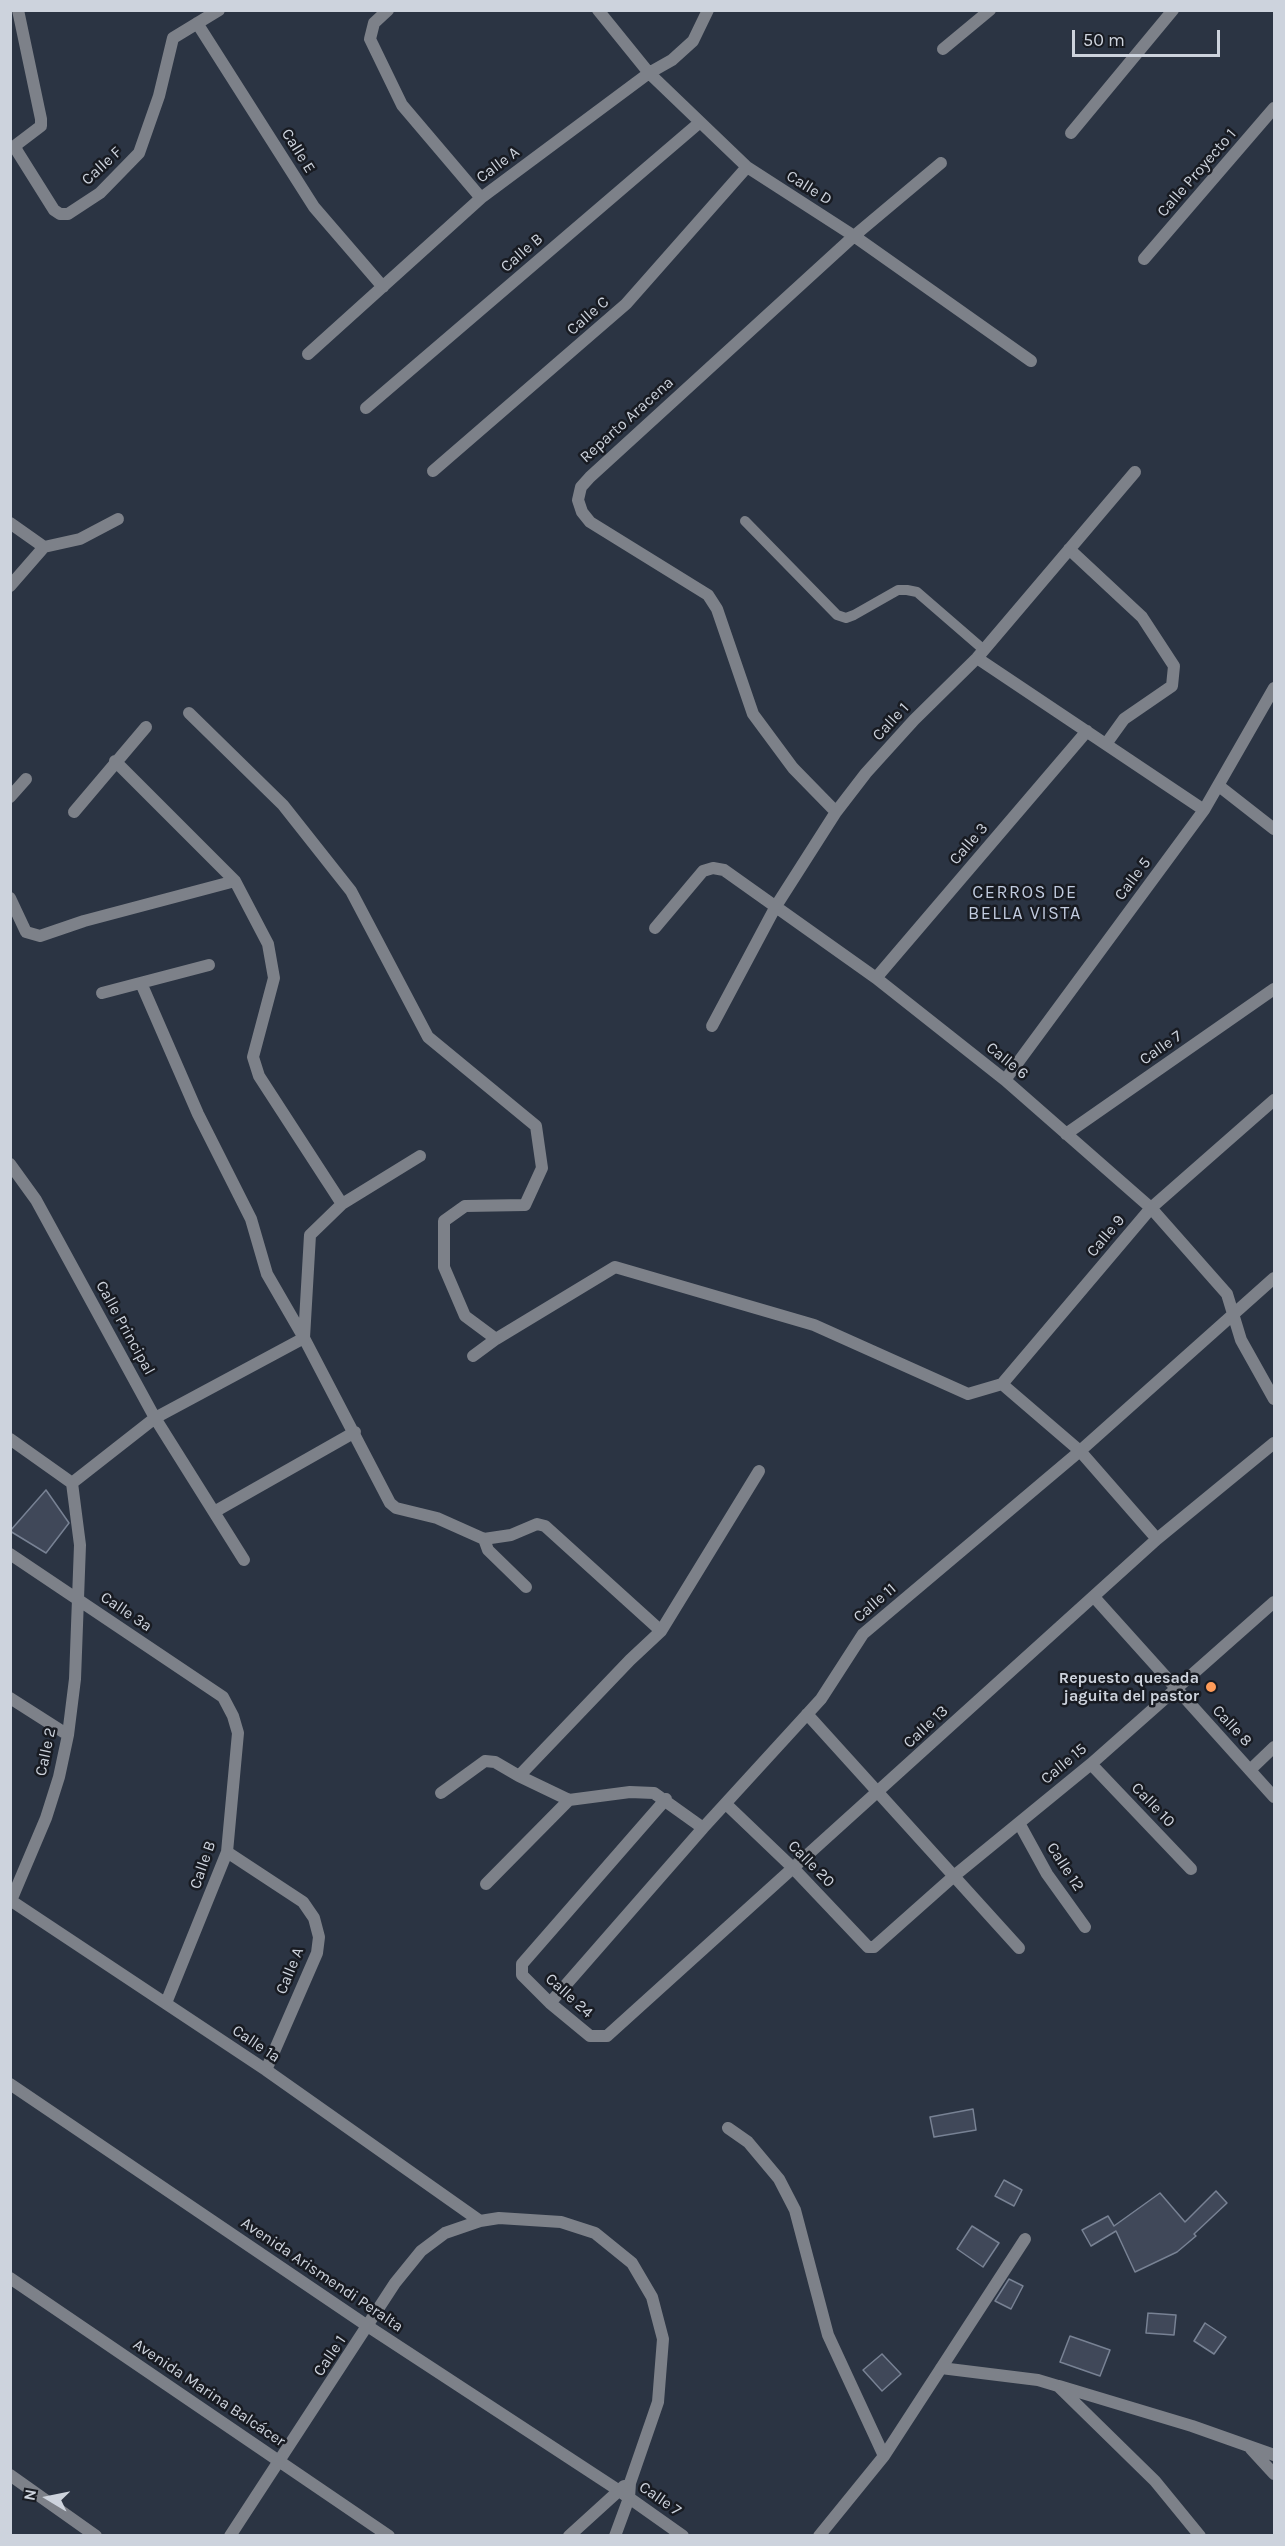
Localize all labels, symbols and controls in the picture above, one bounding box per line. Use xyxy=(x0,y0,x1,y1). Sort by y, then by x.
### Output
scale bar xyxy=(1075,18,1224,56)
text: 50 m xyxy=(1083,29,1125,51)
street label: Calle E xyxy=(277,125,319,177)
street label: Calle Proyecto 1 xyxy=(1153,125,1241,221)
street label: Calle F xyxy=(78,143,126,189)
street label: Calle A xyxy=(473,143,523,187)
street label: Calle D xyxy=(783,167,835,209)
street label: Calle B xyxy=(497,230,547,276)
street label: Calle C xyxy=(563,293,613,339)
street label: Reparto Aracena xyxy=(576,373,678,467)
street label: Calle 1 xyxy=(869,699,913,745)
street label: Calle 3 xyxy=(946,819,992,869)
street label: Calle 5 xyxy=(1111,854,1155,904)
district label: CERROS DE BELLA VISTA xyxy=(968,882,1082,924)
street label: Calle 7 xyxy=(1136,1027,1186,1069)
street label: Calle 6 xyxy=(982,1038,1032,1084)
street label: Calle 9 xyxy=(1083,1211,1129,1261)
street label: Calle Principal xyxy=(91,1278,159,1378)
street label: Calle 11 xyxy=(850,1579,900,1627)
street label: Calle 3a xyxy=(97,1588,155,1636)
place label: Repuesto quesada jaguita del pastor xyxy=(1059,1668,1199,1706)
marker: Repuesto quesada jaguita del pastor xyxy=(1204,1680,1218,1694)
street label: Calle 13 xyxy=(900,1701,952,1753)
street label: Calle 8 xyxy=(1208,1701,1256,1751)
street label: Calle 2 xyxy=(32,1726,60,1778)
street label: Calle 15 xyxy=(1037,1739,1091,1789)
street label: Calle 10 xyxy=(1127,1779,1179,1831)
street label: Calle 20 xyxy=(784,1837,838,1891)
street label: Calle B xyxy=(186,1838,220,1892)
street label: Calle 12 xyxy=(1042,1839,1088,1895)
street label: Calle A xyxy=(272,1945,308,1997)
street label: Calle 24 xyxy=(541,1970,597,2022)
street label: Calle 1a xyxy=(228,2021,284,2067)
street label: Avenida Arismendi Peralta xyxy=(237,2213,407,2337)
street label: Calle 1 xyxy=(309,2332,351,2380)
street label: Avenida Marina Balcácer xyxy=(129,2335,289,2451)
north arrow xyxy=(18,2468,78,2528)
street label: Calle 7 xyxy=(635,2478,685,2520)
text: N xyxy=(19,2487,40,2502)

